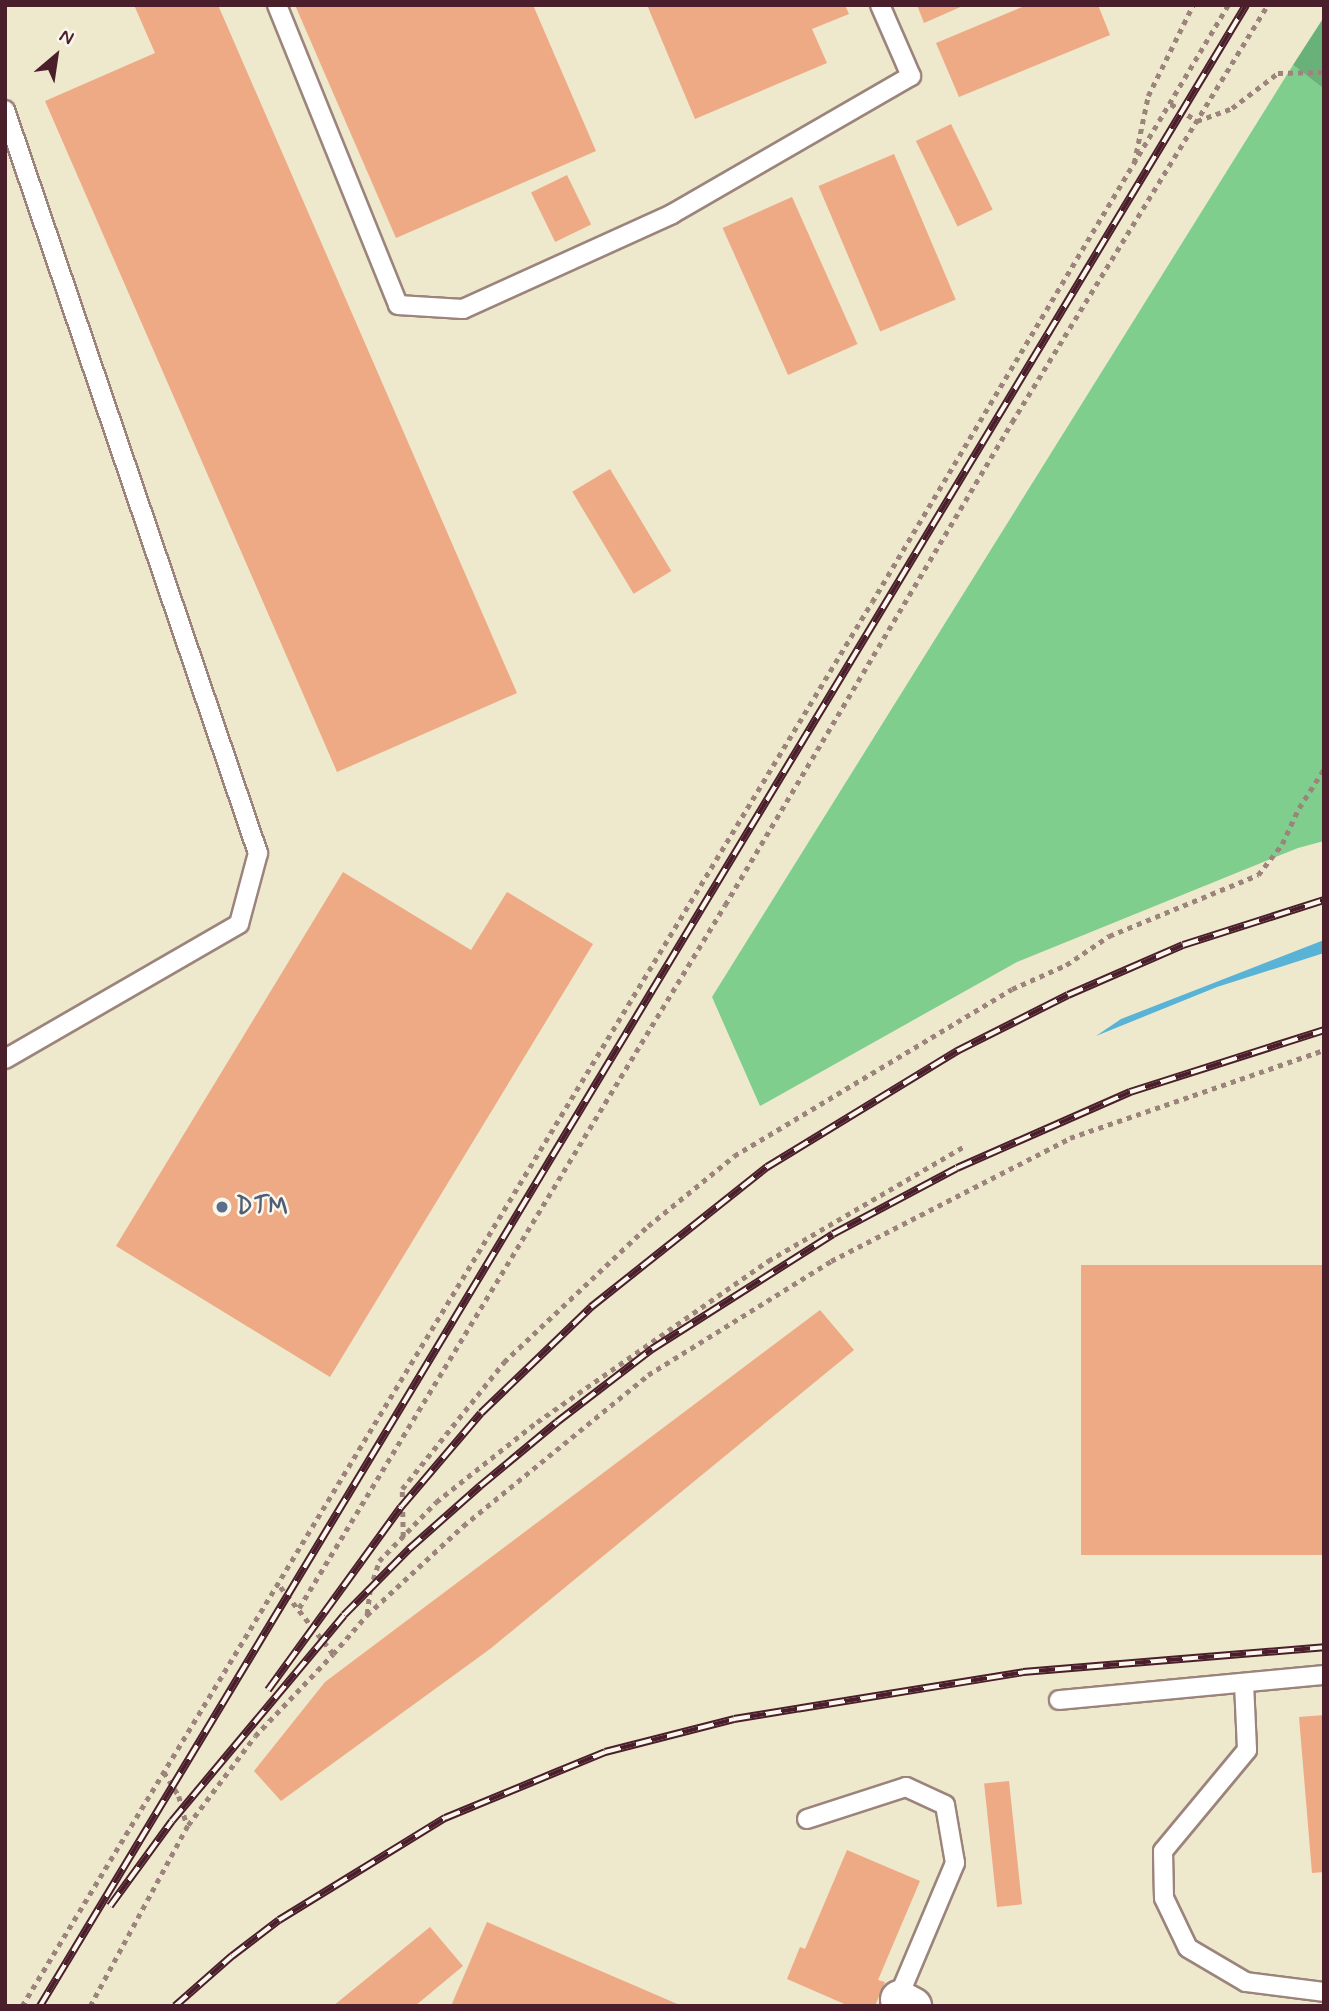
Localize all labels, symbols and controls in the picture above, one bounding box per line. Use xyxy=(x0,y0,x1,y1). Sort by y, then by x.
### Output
north arrow xyxy=(21,21,91,91)
text: N xyxy=(55,23,78,51)
place label: DTM xyxy=(236,1193,288,1221)
marker: DTM xyxy=(214,1199,230,1215)

